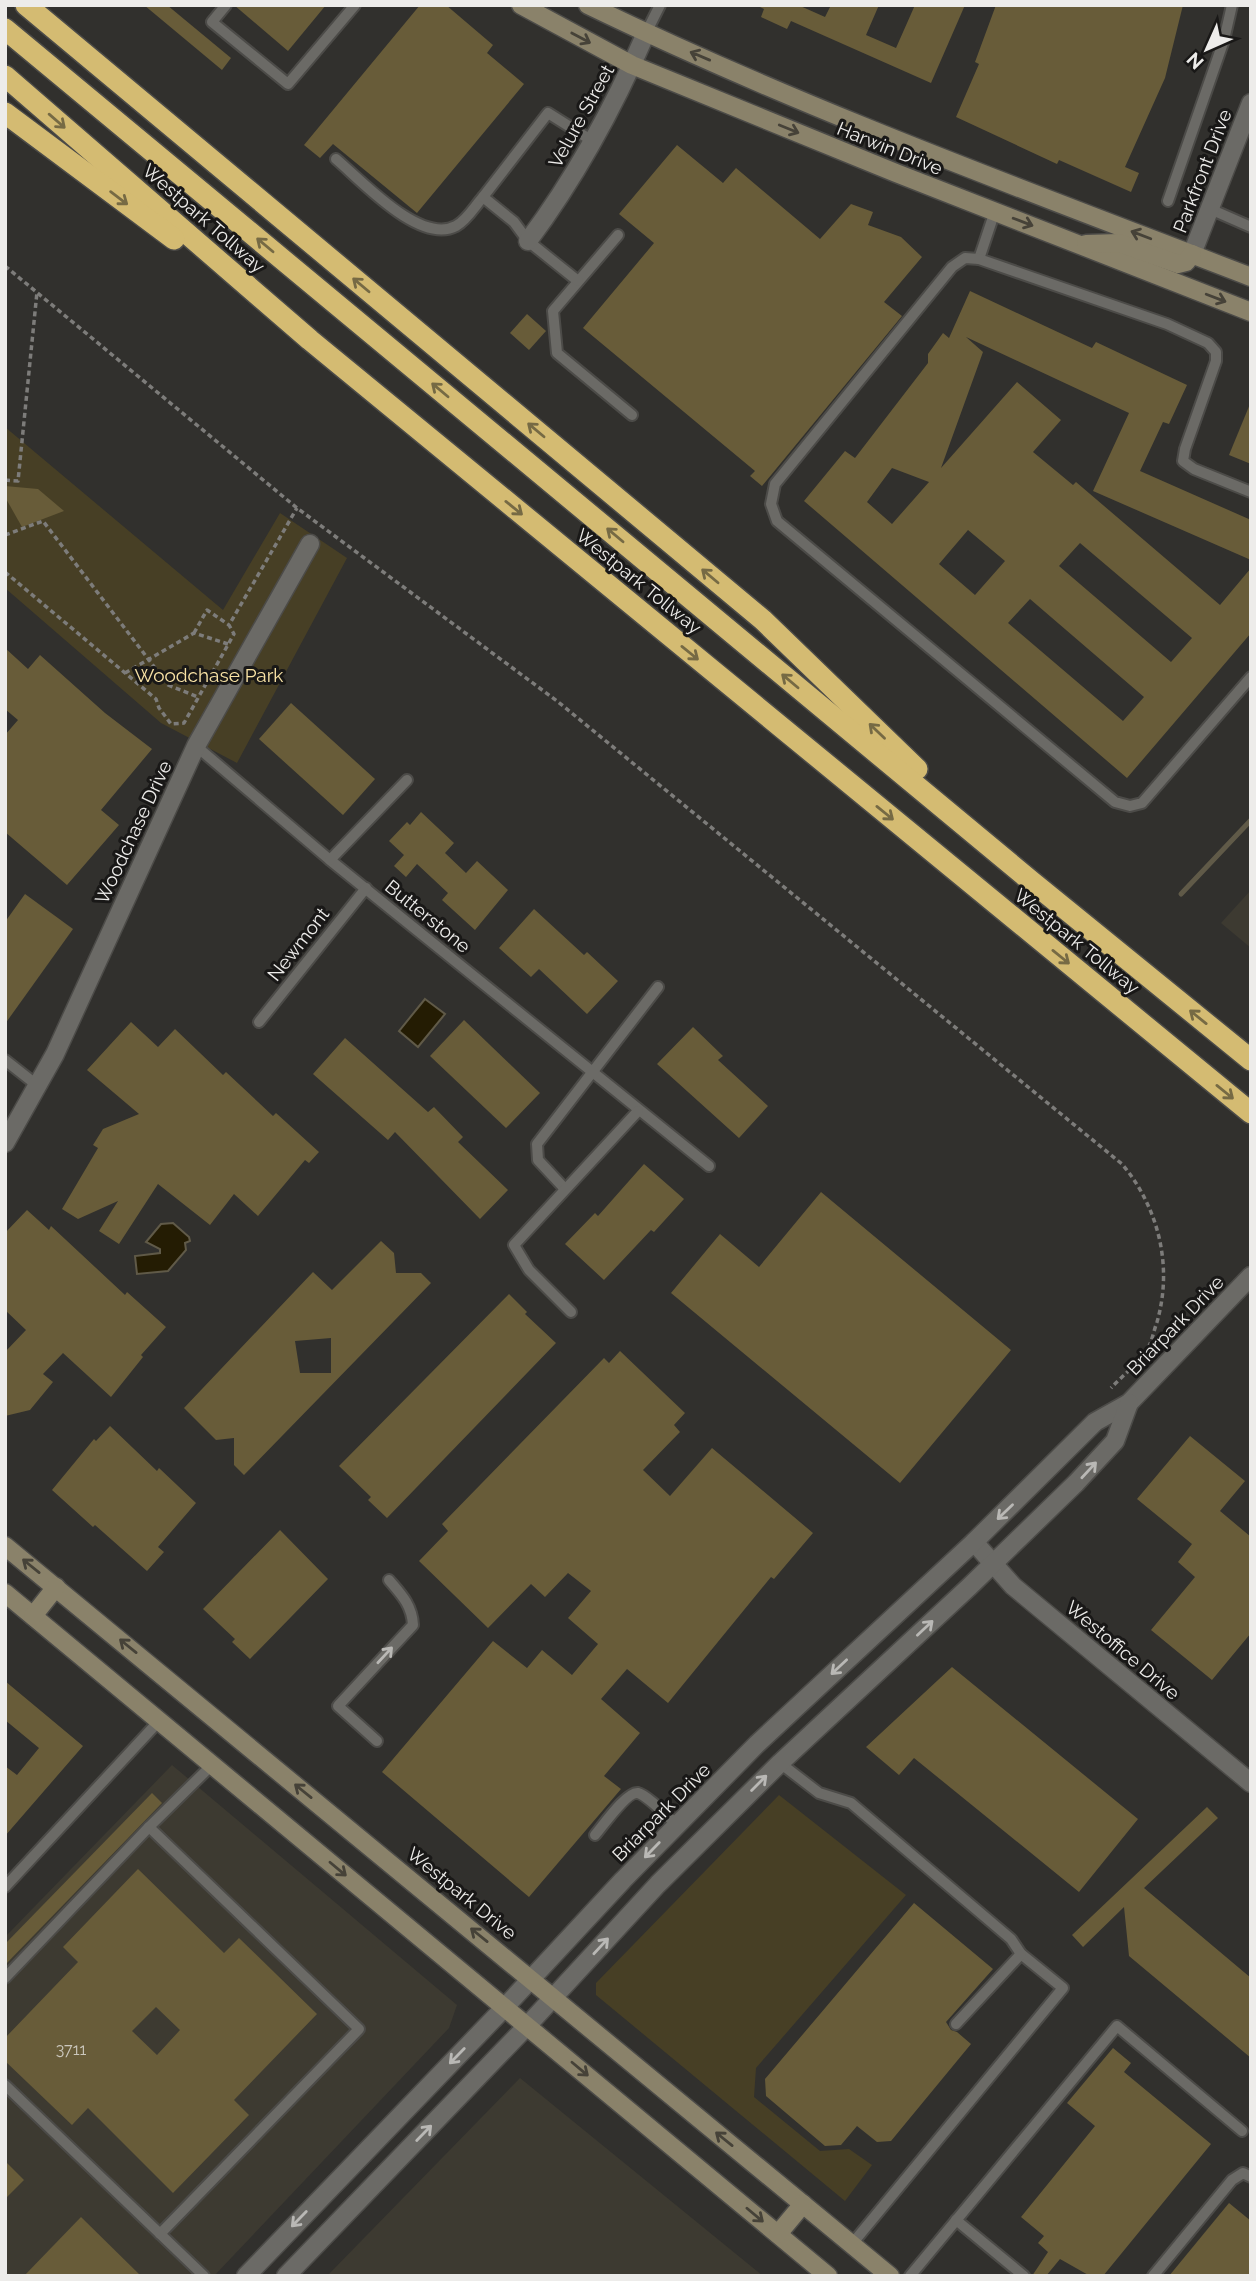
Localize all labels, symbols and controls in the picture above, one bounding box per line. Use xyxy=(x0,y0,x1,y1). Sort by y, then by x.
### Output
north arrow xyxy=(1172,14,1242,84)
one-way arrow xyxy=(570,31,591,45)
text: N xyxy=(1182,48,1208,74)
one-way arrow xyxy=(690,49,712,62)
street label: Velure Street xyxy=(544,60,619,171)
street label: Parkfront Drive xyxy=(1168,106,1236,236)
one-way arrow xyxy=(48,113,66,129)
street label: Harwin Drive xyxy=(834,117,946,179)
one-way arrow xyxy=(777,124,799,137)
street label: Westpark Tollway xyxy=(138,159,270,277)
one-way arrow xyxy=(109,191,128,205)
one-way arrow xyxy=(1012,217,1033,230)
one-way arrow xyxy=(1131,227,1153,240)
one-way arrow xyxy=(256,237,274,253)
one-way arrow xyxy=(352,277,370,293)
one-way arrow xyxy=(1205,293,1227,305)
one-way arrow xyxy=(431,382,449,398)
one-way arrow xyxy=(527,422,545,438)
one-way arrow xyxy=(505,500,523,516)
street label: Westpark Tollway xyxy=(572,524,706,638)
one-way arrow xyxy=(607,528,625,543)
one-way arrow xyxy=(702,568,720,584)
one-way arrow xyxy=(681,644,699,660)
park label: Woodchase Park xyxy=(135,664,283,686)
one-way arrow xyxy=(782,673,800,689)
one-way arrow xyxy=(869,722,886,739)
street label: Woodchase Drive xyxy=(90,757,176,907)
one-way arrow xyxy=(875,805,893,820)
street label: Butterstone xyxy=(381,875,475,957)
street label: Westpark Tollway xyxy=(1010,884,1144,998)
street label: Newmont xyxy=(263,902,334,985)
one-way arrow xyxy=(1051,949,1069,965)
one-way arrow xyxy=(1189,1009,1207,1025)
one-way arrow xyxy=(1215,1084,1233,1100)
street label: Briarpark Drive xyxy=(1122,1271,1228,1379)
one-way arrow xyxy=(1080,1462,1097,1479)
one-way arrow xyxy=(997,1503,1014,1520)
one-way arrow xyxy=(22,1559,40,1574)
street label: Westoffice Drive xyxy=(1062,1596,1184,1704)
one-way arrow xyxy=(916,1619,933,1636)
one-way arrow xyxy=(119,1638,137,1654)
one-way arrow xyxy=(376,1647,393,1664)
one-way arrow xyxy=(831,1659,848,1676)
street label: Briarpark Drive xyxy=(607,1758,715,1866)
one-way arrow xyxy=(751,1775,768,1792)
one-way arrow xyxy=(295,1783,313,1798)
one-way arrow xyxy=(644,1841,661,1858)
street label: Westpark Drive xyxy=(403,1842,521,1944)
one-way arrow xyxy=(328,1861,346,1876)
one-way arrow xyxy=(471,1927,489,1943)
one-way arrow xyxy=(592,1938,609,1955)
house number: 3711 xyxy=(56,2040,87,2059)
one-way arrow xyxy=(449,2047,466,2064)
one-way arrow xyxy=(570,2062,588,2077)
one-way arrow xyxy=(415,2125,432,2142)
one-way arrow xyxy=(715,2131,733,2146)
one-way arrow xyxy=(745,2207,763,2223)
one-way arrow xyxy=(291,2210,308,2227)

